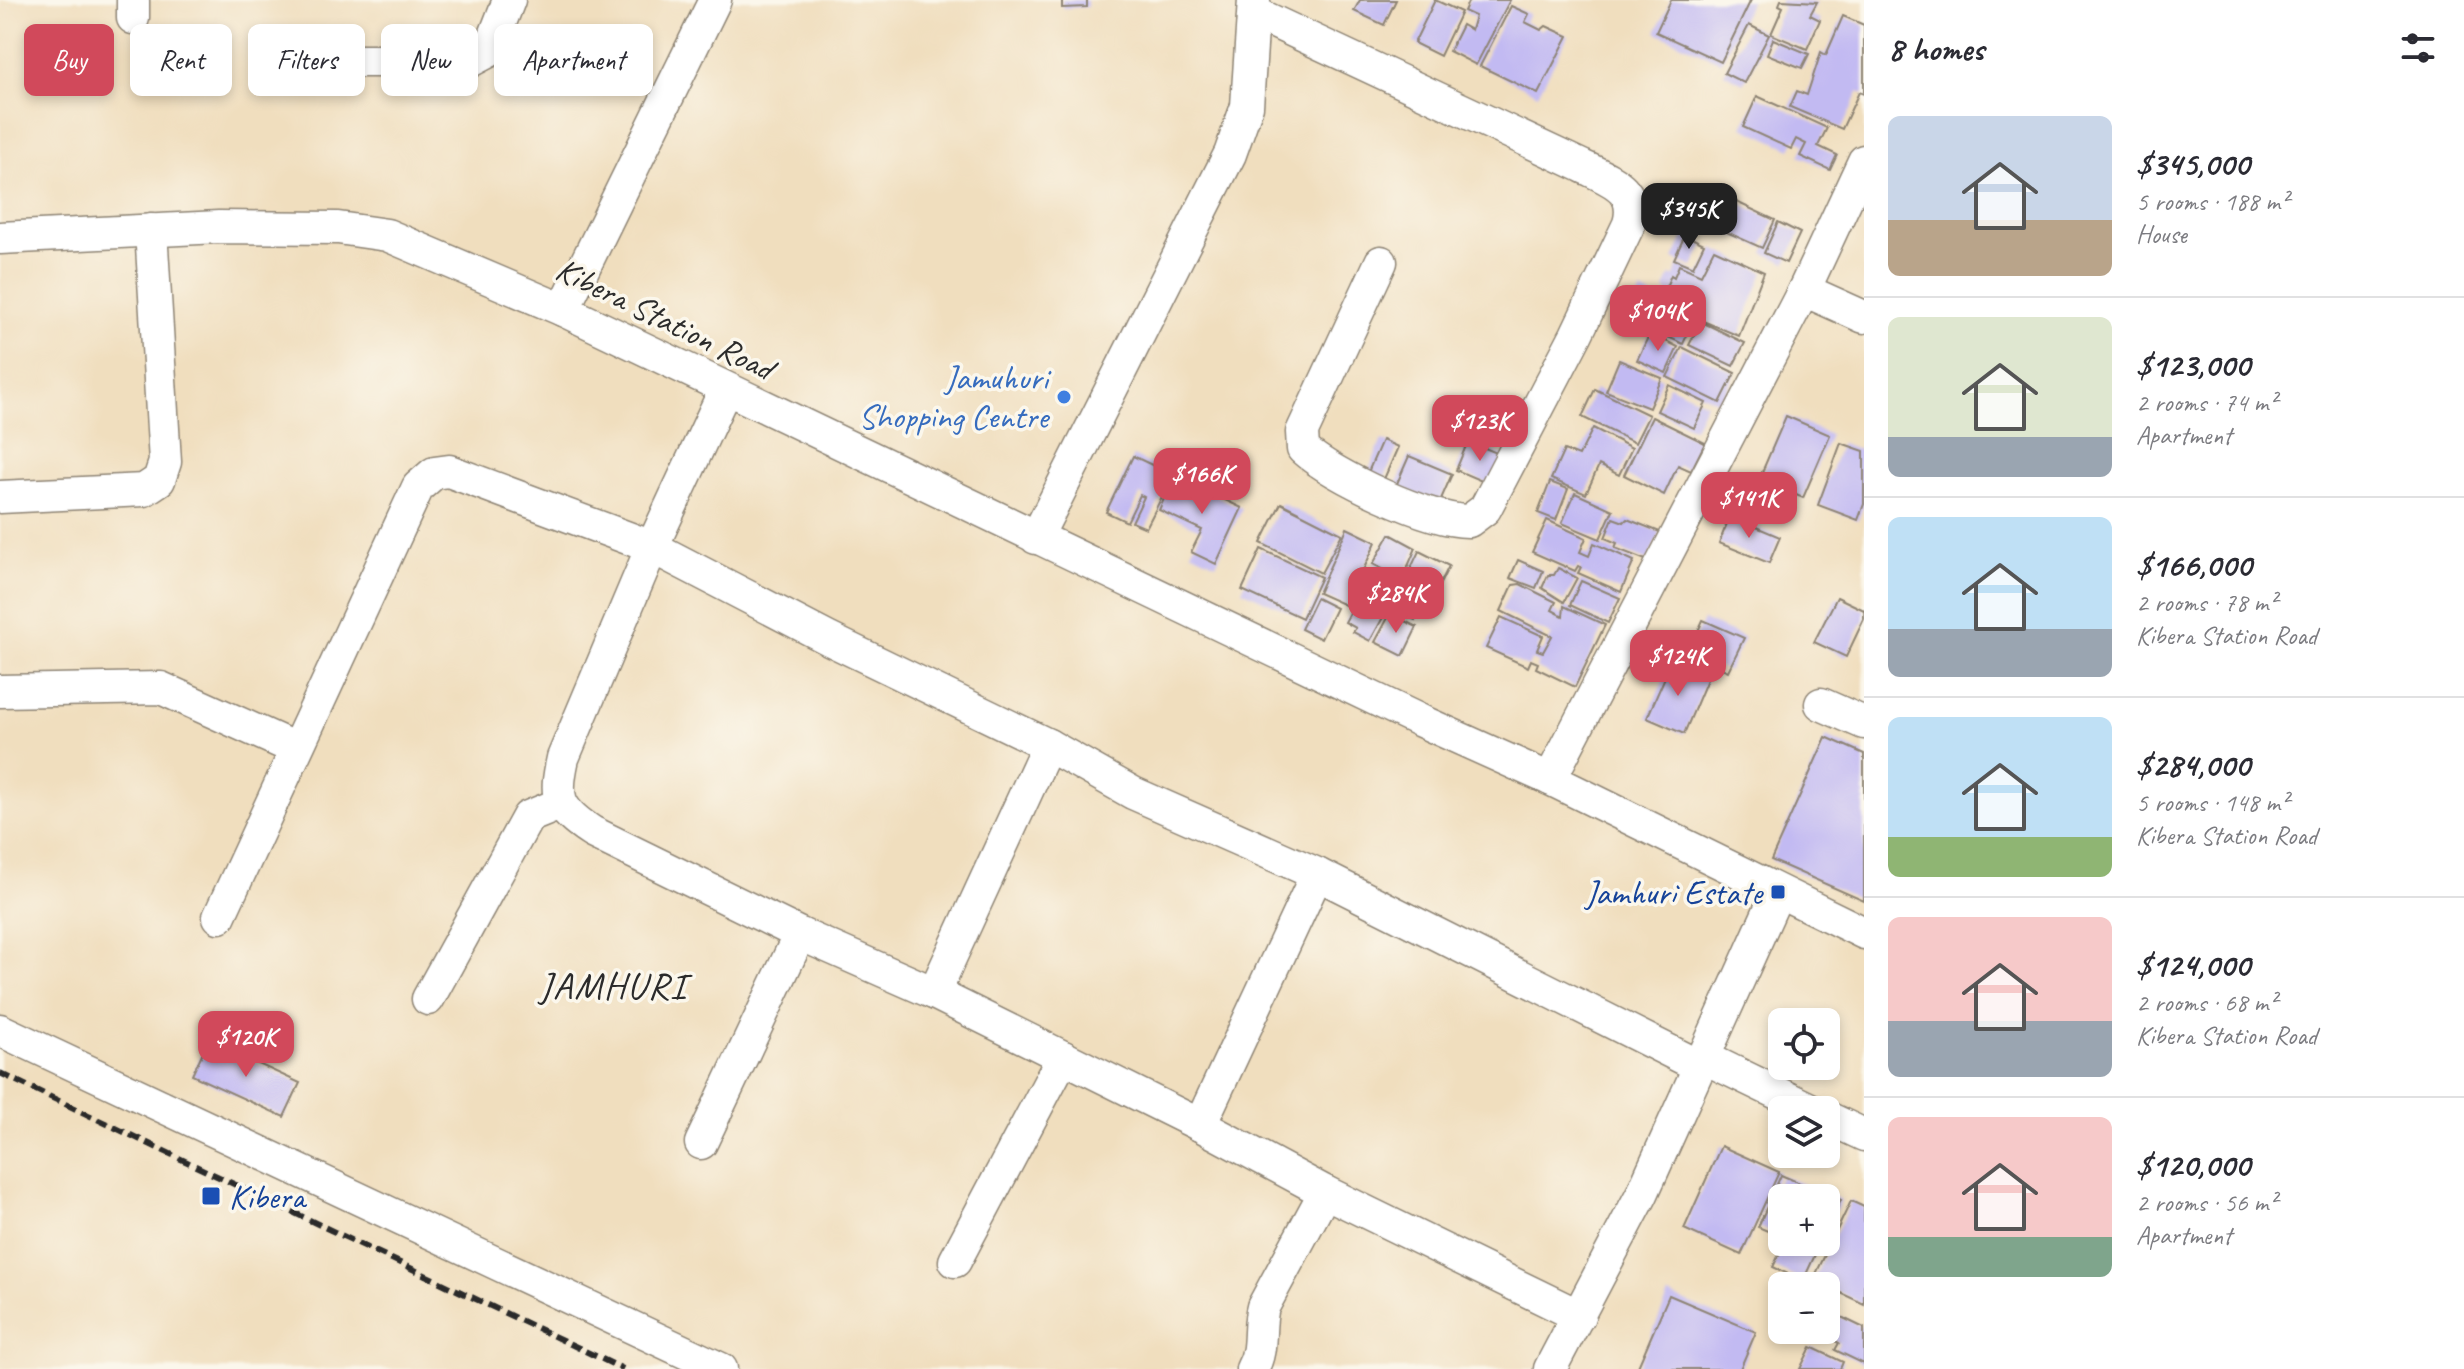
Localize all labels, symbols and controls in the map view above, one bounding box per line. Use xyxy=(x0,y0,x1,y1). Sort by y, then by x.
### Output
chip: Buy xyxy=(24,24,114,96)
chip: Rent xyxy=(130,24,232,96)
chip: Filters xyxy=(248,24,365,96)
chip: New xyxy=(381,24,478,96)
chip: Apartment xyxy=(494,24,653,96)
icon: filters xyxy=(2396,26,2440,70)
text: 8 homes xyxy=(1888,27,1984,70)
text: $345,000 xyxy=(2136,142,2249,185)
icon: home xyxy=(1952,148,2048,244)
pin: $345K xyxy=(1633,183,1745,251)
text: 5 rooms · 188 m² xyxy=(2136,185,2288,218)
text: $345K xyxy=(1659,192,1719,225)
text: House xyxy=(2136,218,2187,251)
street label: Kibera Station Road xyxy=(549,247,785,392)
pin: $104K xyxy=(1602,285,1714,353)
text: $104K xyxy=(1628,294,1688,327)
text: $123,000 xyxy=(2136,343,2250,386)
icon: home xyxy=(1952,349,2048,445)
place label: Jamuhuri Shopping Centre xyxy=(858,356,1052,438)
text: 2 rooms · 74 m² xyxy=(2136,386,2277,419)
marker: Jamuhuri Shopping Centre xyxy=(1055,388,1073,406)
pin: $123K xyxy=(1424,395,1536,463)
text: $123K xyxy=(1450,404,1510,437)
text: Apartment xyxy=(2136,419,2232,452)
pin: $166K xyxy=(1146,448,1258,516)
text: $166K xyxy=(1171,457,1233,490)
pin: $141K xyxy=(1693,472,1805,540)
text: $141K xyxy=(1719,481,1779,514)
text: $166,000 xyxy=(2136,543,2251,586)
icon: home xyxy=(1952,549,2048,645)
pin: $284K xyxy=(1340,567,1452,635)
text: $284K xyxy=(1366,576,1426,609)
text: 2 rooms · 78 m² xyxy=(2136,586,2277,619)
text: Kibera Station Road xyxy=(2136,619,2317,652)
pin: $124K xyxy=(1622,630,1734,698)
text: $124K xyxy=(1648,639,1708,672)
text: $284,000 xyxy=(2136,743,2250,786)
icon: home xyxy=(1952,749,2048,845)
text: 5 rooms · 148 m² xyxy=(2136,786,2288,819)
text: Kibera Station Road xyxy=(2136,819,2317,852)
place label: Jamhuri Estate xyxy=(1583,871,1764,914)
marker: Jamhuri Estate xyxy=(1769,883,1787,901)
text: $124,000 xyxy=(2136,943,2250,986)
icon: home xyxy=(1952,949,2048,1045)
district label: JAMHURI xyxy=(537,962,693,1009)
text: 2 rooms · 68 m² xyxy=(2136,986,2277,1019)
map controls xyxy=(1768,1008,1840,1344)
button: locate xyxy=(1768,1008,1840,1080)
pin: $120K xyxy=(190,1011,302,1079)
text: Kibera Station Road xyxy=(2136,1019,2317,1052)
text: $120K xyxy=(216,1020,276,1053)
button: layers xyxy=(1768,1096,1840,1168)
text: $120,000 xyxy=(2136,1143,2250,1186)
icon: home xyxy=(1952,1149,2048,1245)
place label: Kibera xyxy=(229,1175,308,1218)
button: + xyxy=(1768,1184,1840,1256)
marker: Kibera xyxy=(200,1185,222,1207)
text: 2 rooms · 56 m² xyxy=(2136,1186,2277,1219)
text: Apartment xyxy=(2136,1219,2232,1252)
button: − xyxy=(1768,1272,1840,1344)

